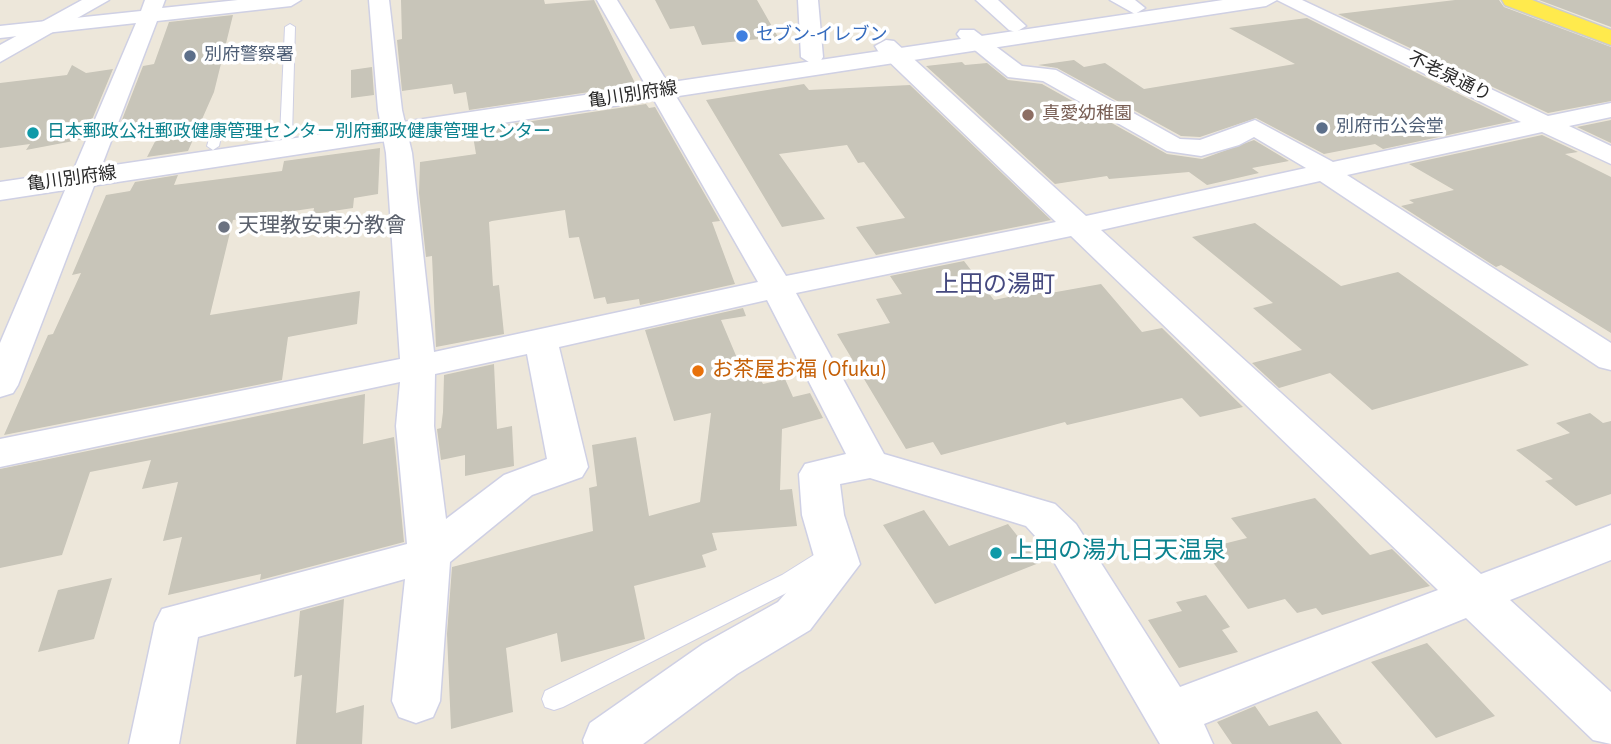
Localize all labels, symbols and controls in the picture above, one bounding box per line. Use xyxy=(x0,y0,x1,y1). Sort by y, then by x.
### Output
place label: セブン-イレブン xyxy=(756,25,888,47)
marker: セブン-イレブン xyxy=(734,28,750,44)
place label: 別府警察署 xyxy=(204,45,294,67)
marker: 別府警察署 xyxy=(182,48,198,64)
street label: 不老泉通り xyxy=(1404,49,1494,107)
street label: 亀川別府線 xyxy=(587,78,679,114)
place label: 真愛幼稚園 xyxy=(1042,104,1132,126)
marker: 真愛幼稚園 xyxy=(1020,107,1036,123)
place label: 別府市公会堂 xyxy=(1336,117,1444,139)
marker: 別府市公会堂 xyxy=(1314,120,1330,136)
place label: 日本郵政公社郵政健康管理センター別府郵政健康管理センター xyxy=(47,122,551,144)
marker: 日本郵政公社郵政健康管理センター別府郵政健康管理センター xyxy=(25,125,41,141)
street label: 亀川別府線 xyxy=(26,163,118,197)
place label: 天理教安東分教會 xyxy=(238,214,406,240)
marker: 天理教安東分教會 xyxy=(216,219,232,235)
district label: 上田の湯町 xyxy=(935,273,1055,301)
place label: お茶屋お福 (Ofuku) xyxy=(712,358,887,384)
marker: お茶屋お福 (Ofuku) xyxy=(690,363,706,379)
place label: 上田の湯九日天温泉 xyxy=(1010,539,1226,567)
marker: 上田の湯九日天温泉 xyxy=(988,545,1004,561)

